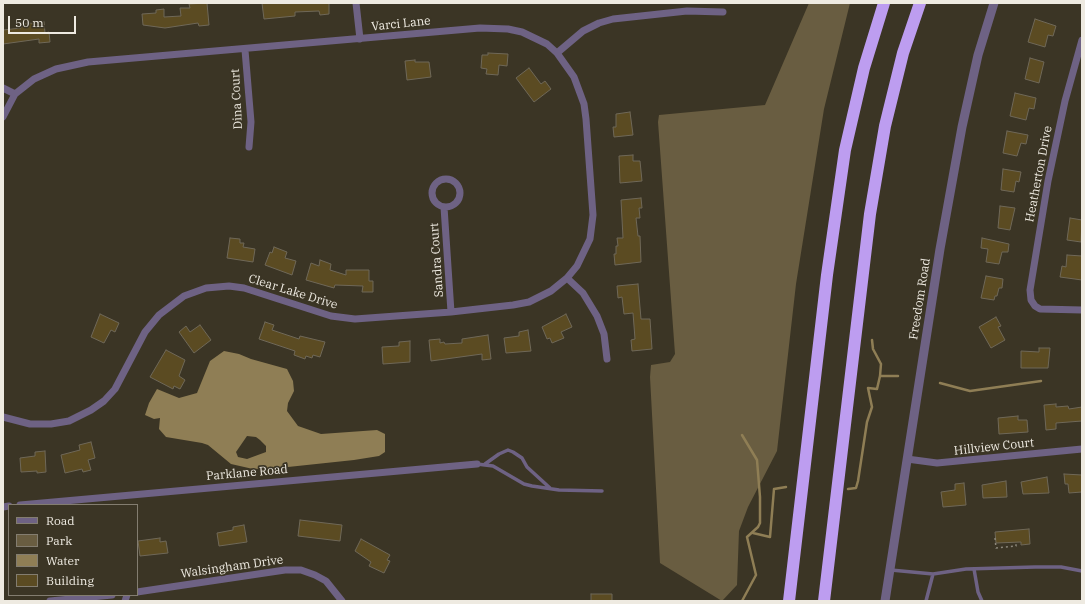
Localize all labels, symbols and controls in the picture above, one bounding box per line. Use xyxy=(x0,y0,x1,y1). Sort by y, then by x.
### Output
scale bar xyxy=(10,8,78,34)
street label: Varci Lane xyxy=(371,14,431,34)
text: 50 m xyxy=(15,15,44,30)
street label: Dina Court xyxy=(228,68,246,130)
street label: Heatherton Drive xyxy=(1023,125,1055,223)
street label: Sandra Court xyxy=(427,222,447,298)
street label: Freedom Road xyxy=(906,257,934,341)
street label: Clear Lake Drive xyxy=(247,272,339,312)
street label: Hillview Court xyxy=(953,436,1035,458)
street label: Parklane Road xyxy=(206,462,288,484)
legend xyxy=(8,504,138,596)
text: Road xyxy=(46,513,75,528)
text: Park xyxy=(46,533,72,548)
text: Water xyxy=(46,553,79,568)
street label: Walsingham Drive xyxy=(180,553,284,581)
text: Building xyxy=(46,573,94,588)

